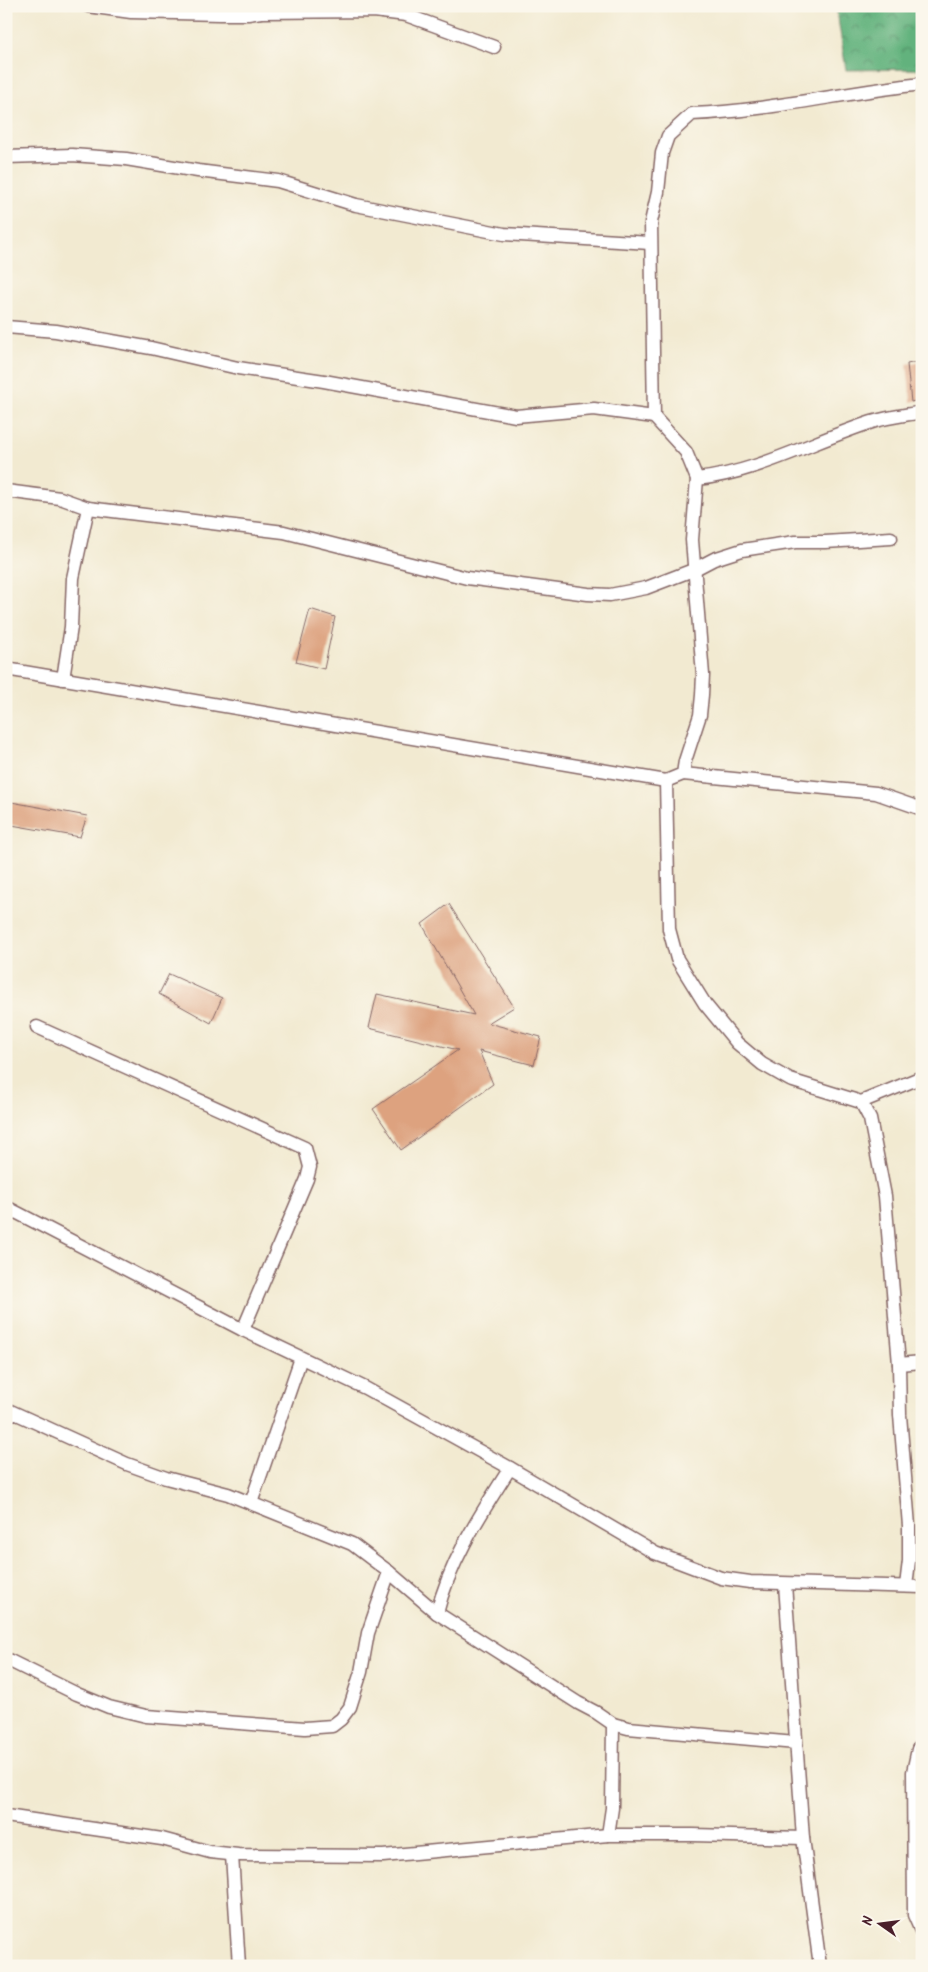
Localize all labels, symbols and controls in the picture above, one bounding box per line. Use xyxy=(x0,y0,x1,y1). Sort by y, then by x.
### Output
north arrow xyxy=(856,1900,906,1950)
text: N xyxy=(857,1914,880,1928)

